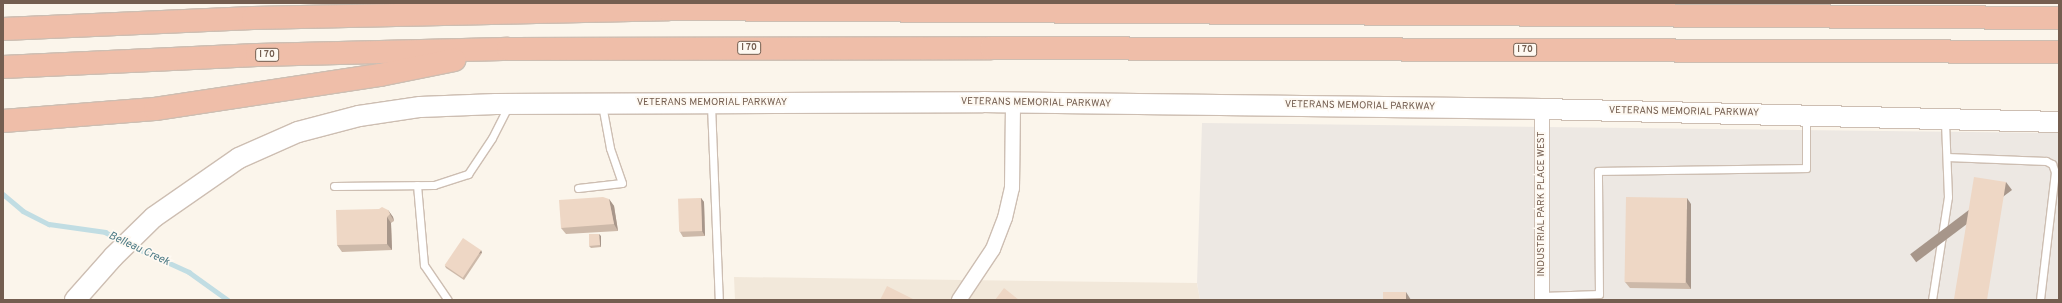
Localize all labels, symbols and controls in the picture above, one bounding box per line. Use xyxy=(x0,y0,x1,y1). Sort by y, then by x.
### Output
road number: I 70 xyxy=(737,41,761,55)
road number: I 70 xyxy=(1513,43,1537,57)
road number: I 70 xyxy=(255,48,279,62)
street label: VETERANS MEMORIAL PARKWAY xyxy=(961,96,1111,110)
street label: VETERANS MEMORIAL PARKWAY xyxy=(637,97,787,109)
street label: VETERANS MEMORIAL PARKWAY xyxy=(1285,99,1435,113)
street label: VETERANS MEMORIAL PARKWAY xyxy=(1609,105,1759,119)
street label: INDUSTRIAL PARK PLACE WEST xyxy=(1536,131,1548,277)
water label: Belleau Creek xyxy=(106,229,172,269)

